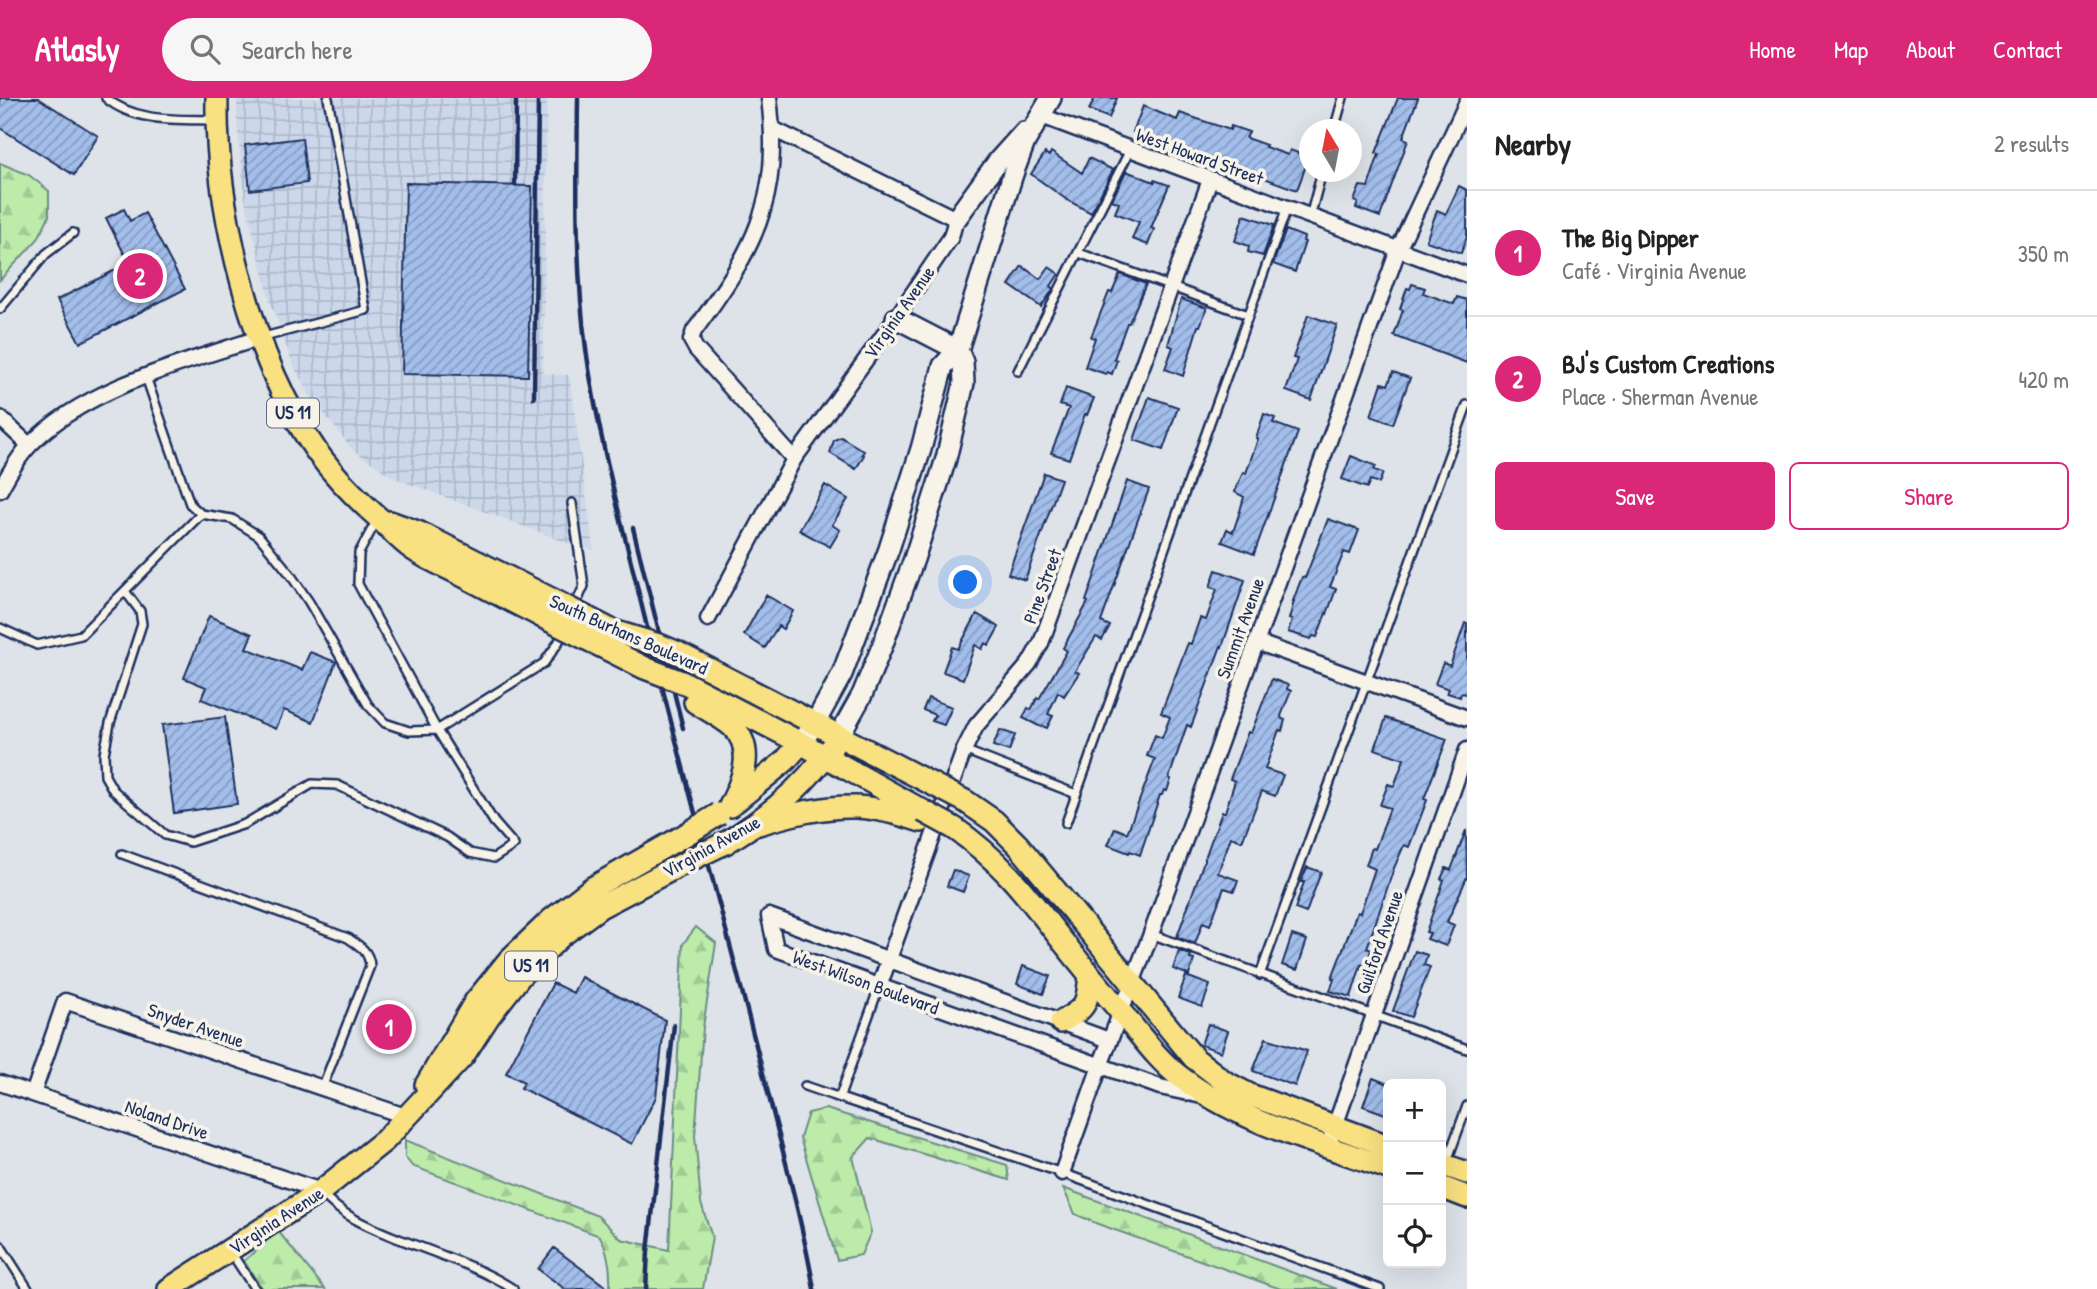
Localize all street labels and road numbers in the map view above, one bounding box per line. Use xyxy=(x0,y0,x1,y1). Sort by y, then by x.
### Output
street label: West Howard Street xyxy=(1133,121,1268,191)
street label: Virginia Avenue xyxy=(857,260,941,364)
road number: US 11 xyxy=(267,398,319,428)
street label: Pine Street xyxy=(1016,544,1068,627)
street label: Summit Avenue xyxy=(1210,574,1270,682)
street label: South Burhans Boulevard xyxy=(546,587,713,681)
street label: Virginia Avenue xyxy=(658,808,765,884)
street label: Guilford Avenue xyxy=(1349,886,1409,997)
street label: West Wilson Boulevard xyxy=(789,943,943,1021)
road number: US 11 xyxy=(505,952,557,980)
street label: Snyder Avenue xyxy=(144,996,248,1054)
street label: Noland Drive xyxy=(122,1093,212,1145)
street label: Virginia Avenue xyxy=(224,1180,329,1260)

